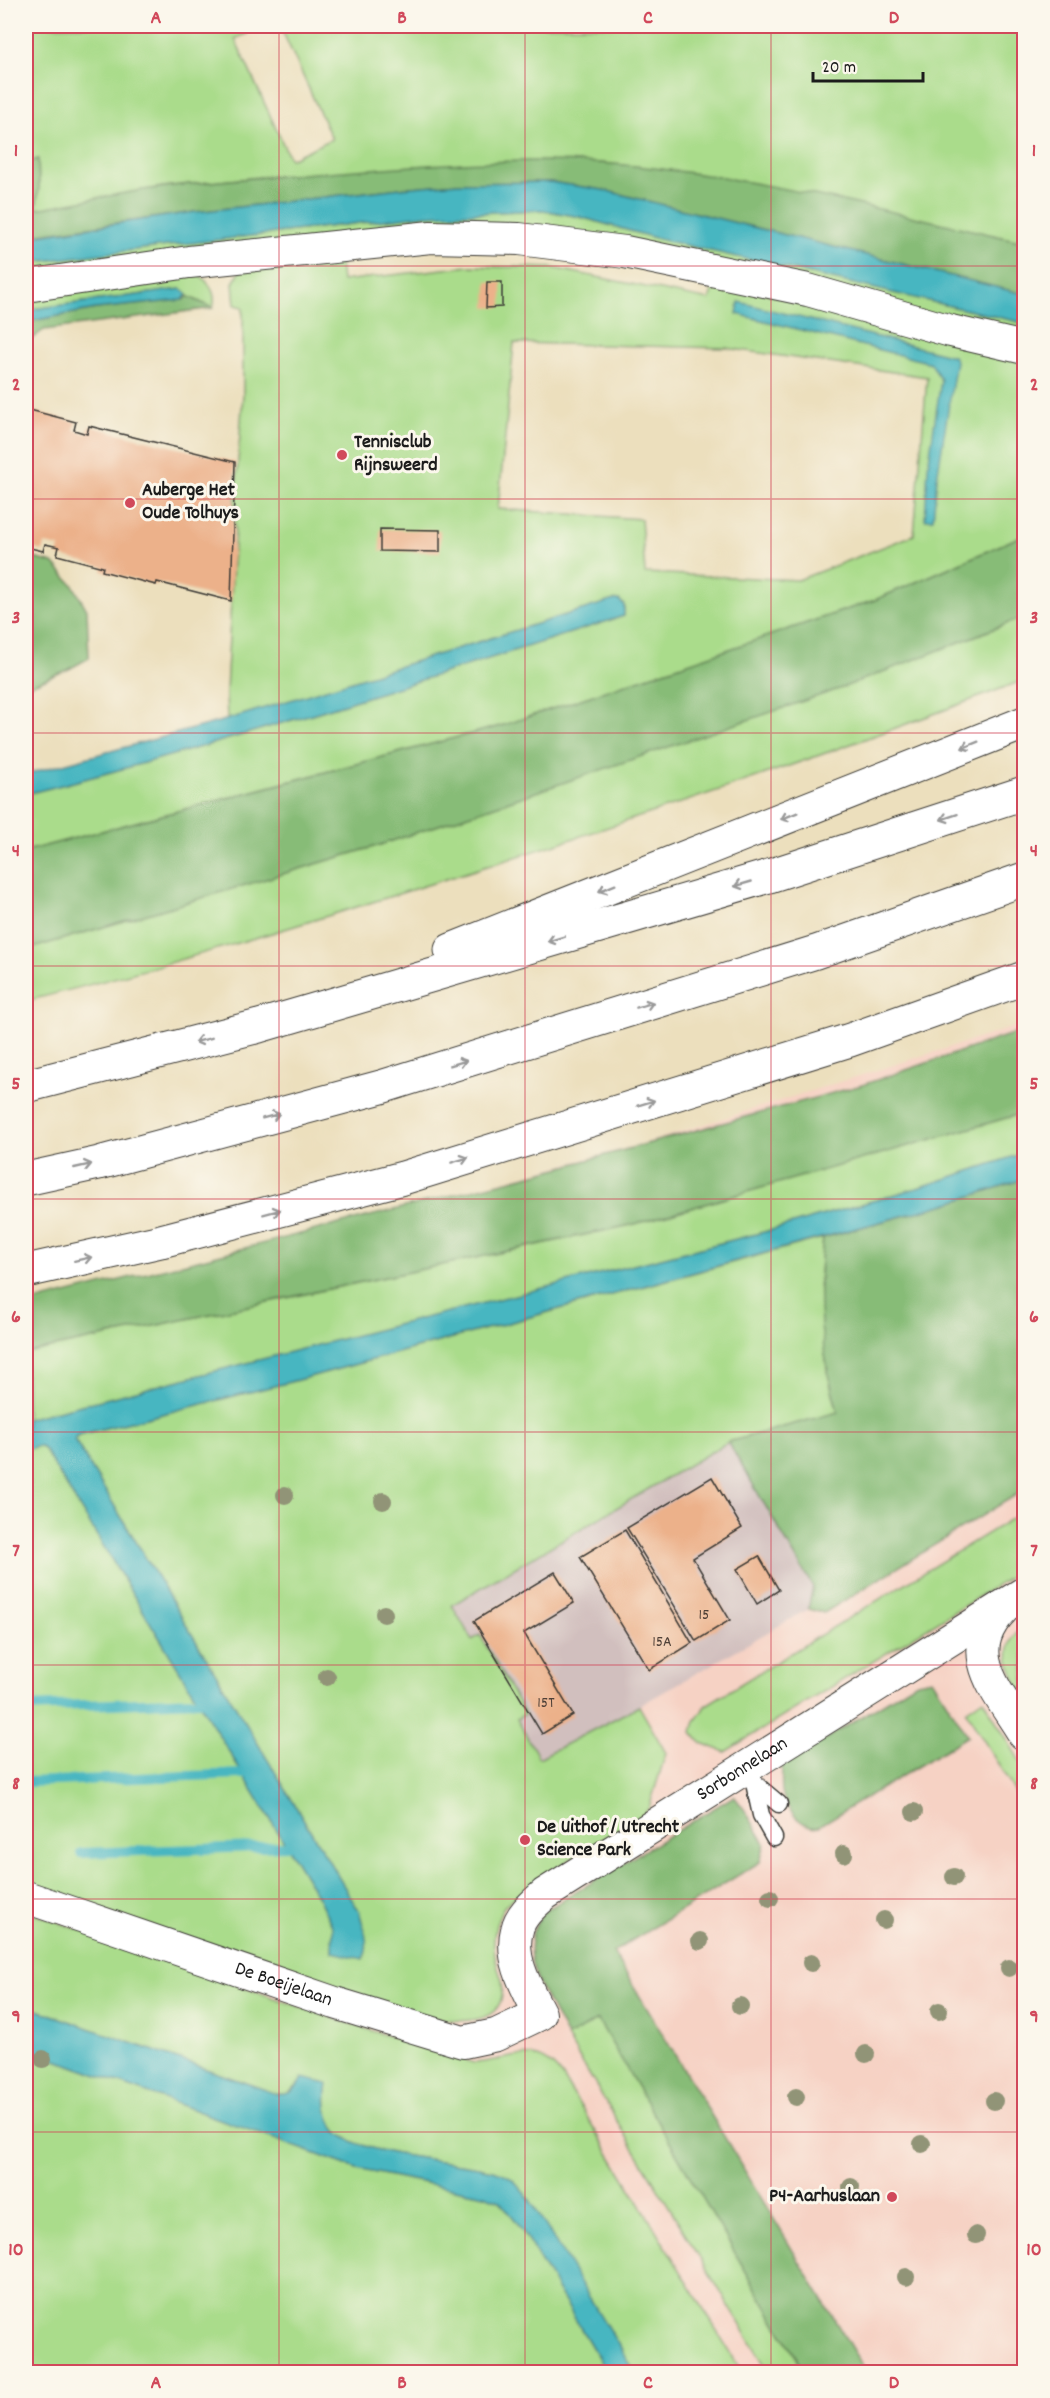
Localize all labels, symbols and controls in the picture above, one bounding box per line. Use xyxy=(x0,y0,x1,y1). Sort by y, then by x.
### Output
text: A xyxy=(151,5,162,33)
text: B xyxy=(397,5,407,33)
text: C xyxy=(643,5,653,33)
text: D xyxy=(889,5,900,33)
scale bar xyxy=(813,45,922,83)
text: 20 m xyxy=(822,56,856,81)
text: 1 xyxy=(14,138,18,166)
text: 1 xyxy=(1032,138,1036,166)
text: 2 xyxy=(12,372,20,400)
text: 2 xyxy=(1030,372,1038,400)
place label: Tennisclub Rijnsweerd xyxy=(354,429,438,480)
marker: Tennisclub Rijnsweerd xyxy=(335,448,349,462)
place label: Auberge Het Oude Tolhuys xyxy=(142,477,239,528)
marker: Auberge Het Oude Tolhuys xyxy=(123,496,137,510)
text: 3 xyxy=(12,605,20,633)
text: 3 xyxy=(1030,605,1038,633)
one-way arrow xyxy=(961,740,980,751)
one-way arrow xyxy=(780,812,798,823)
one-way arrow xyxy=(940,813,959,824)
text: 4 xyxy=(12,838,20,866)
text: 4 xyxy=(1030,838,1038,866)
one-way arrow xyxy=(734,879,753,890)
one-way arrow xyxy=(599,883,617,894)
one-way arrow xyxy=(547,934,566,945)
one-way arrow xyxy=(635,999,654,1010)
one-way arrow xyxy=(194,1035,213,1047)
one-way arrow xyxy=(448,1056,467,1067)
text: 5 xyxy=(11,1071,21,1099)
text: 5 xyxy=(1029,1071,1039,1099)
one-way arrow xyxy=(636,1097,655,1108)
one-way arrow xyxy=(261,1110,280,1122)
one-way arrow xyxy=(450,1154,469,1165)
one-way arrow xyxy=(73,1160,92,1172)
one-way arrow xyxy=(262,1206,281,1218)
one-way arrow xyxy=(73,1252,92,1264)
text: 6 xyxy=(11,1304,21,1332)
text: 6 xyxy=(1029,1304,1039,1332)
text: 7 xyxy=(12,1538,20,1566)
text: 7 xyxy=(1030,1538,1038,1566)
house number: 15 xyxy=(699,1604,709,1627)
house number: 15A xyxy=(652,1631,672,1654)
house number: 15T xyxy=(537,1692,555,1715)
street label: Sorbonnelaan xyxy=(692,1731,794,1809)
text: 8 xyxy=(12,1771,20,1799)
text: 8 xyxy=(1030,1771,1038,1799)
place label: De Uithof / Utrecht Science Park xyxy=(537,1814,680,1865)
marker: De Uithof / Utrecht Science Park xyxy=(518,1833,532,1847)
street label: De Boeijelaan xyxy=(231,1956,336,2015)
text: 9 xyxy=(11,2004,21,2032)
text: 9 xyxy=(1029,2004,1039,2032)
place label: P4-Aarhuslaan xyxy=(769,2183,880,2211)
marker: P4-Aarhuslaan xyxy=(885,2190,899,2204)
text: 10 xyxy=(8,2237,24,2265)
text: 10 xyxy=(1026,2237,1042,2265)
text: A xyxy=(151,2370,162,2398)
text: B xyxy=(397,2370,407,2398)
text: C xyxy=(643,2370,653,2398)
text: D xyxy=(889,2370,900,2398)

